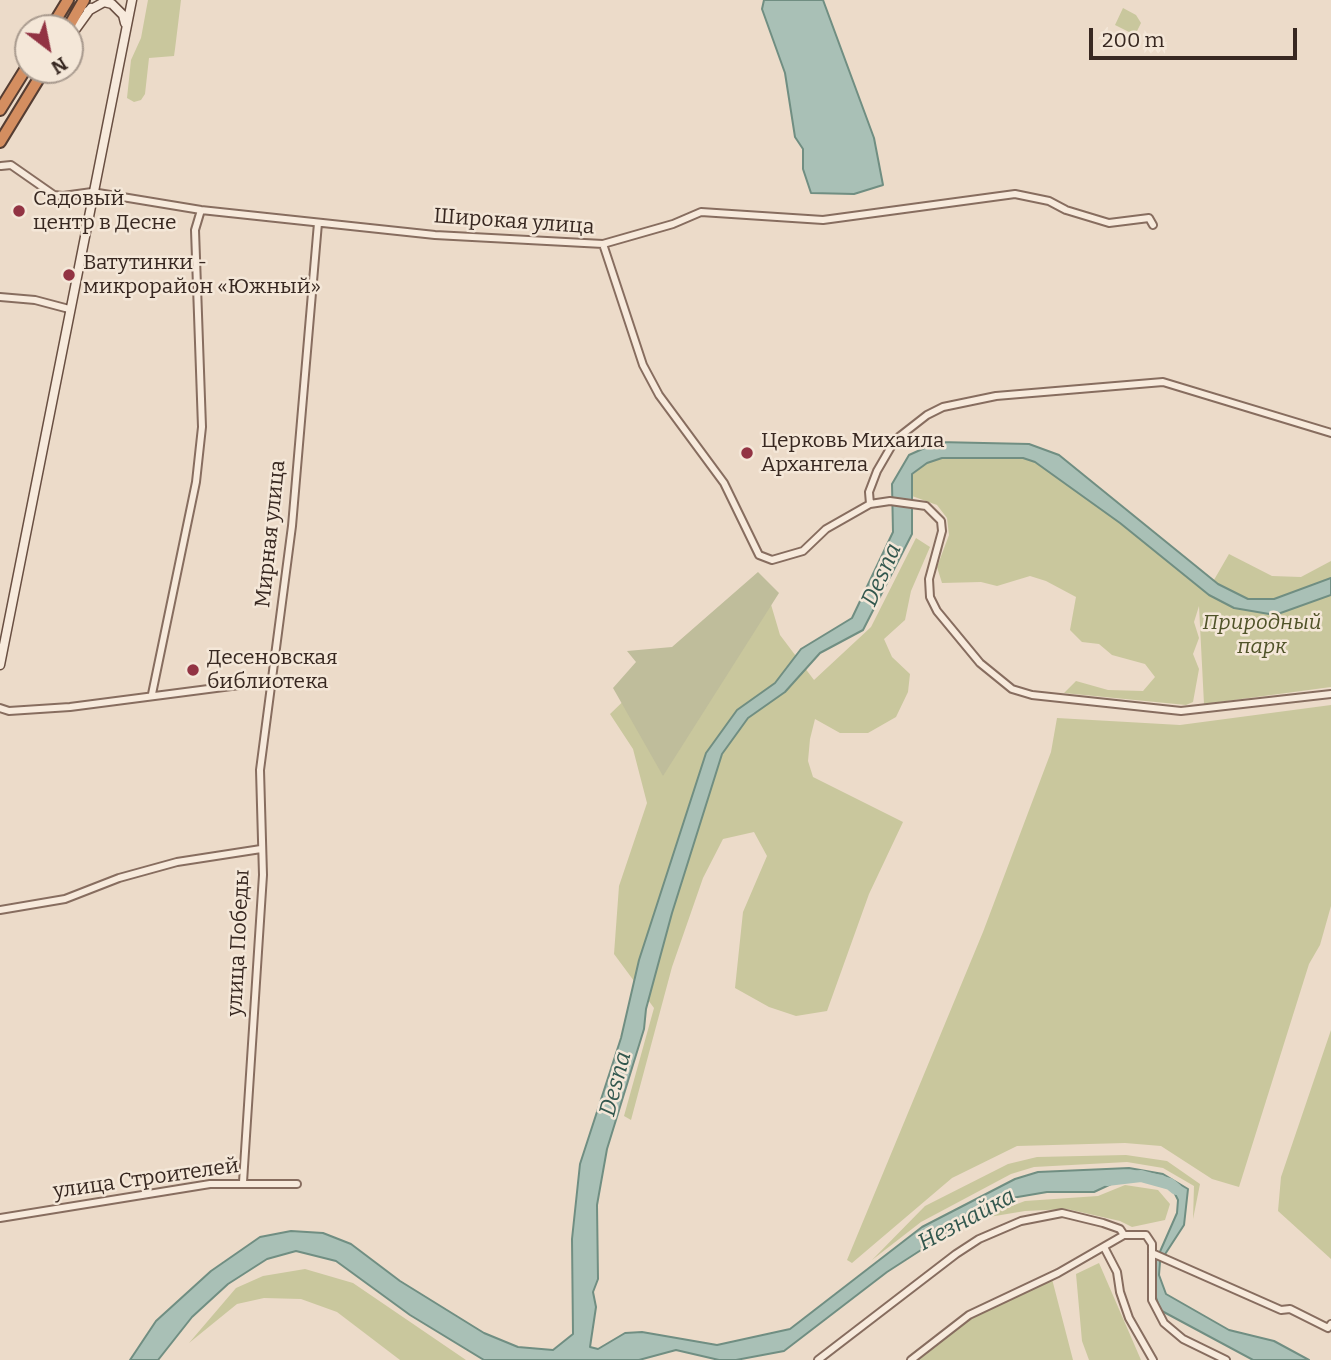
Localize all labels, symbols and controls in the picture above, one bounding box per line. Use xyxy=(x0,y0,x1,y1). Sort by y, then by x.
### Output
north arrow xyxy=(14,14,84,84)
scale bar xyxy=(1093,14,1301,58)
text: 200 m xyxy=(1102,27,1165,53)
text: N xyxy=(47,52,72,79)
place label: Садовый центр в Десне xyxy=(33,186,177,236)
marker: Садовый центр в Десне xyxy=(11,203,27,219)
street label: Широкая улица xyxy=(433,204,595,240)
place label: Ватутинки - микрорайон «Южный» xyxy=(83,250,321,300)
marker: Ватутинки - микрорайон «Южный» xyxy=(61,267,77,283)
place label: Церковь Михаила Архангела xyxy=(761,428,944,478)
marker: Церковь Михаила Архангела xyxy=(739,445,755,461)
street label: Мирная улица xyxy=(251,459,291,609)
water label: Desna xyxy=(856,539,908,611)
park label: Природный парк xyxy=(1202,610,1322,660)
place label: Десеновская библиотека xyxy=(207,645,338,695)
marker: Десеновская библиотека xyxy=(185,662,201,678)
street label: улица Победы xyxy=(223,869,255,1017)
water label: Desna xyxy=(594,1049,638,1119)
street label: улица Строителей xyxy=(52,1154,240,1204)
water label: Незнайка xyxy=(914,1183,1020,1257)

